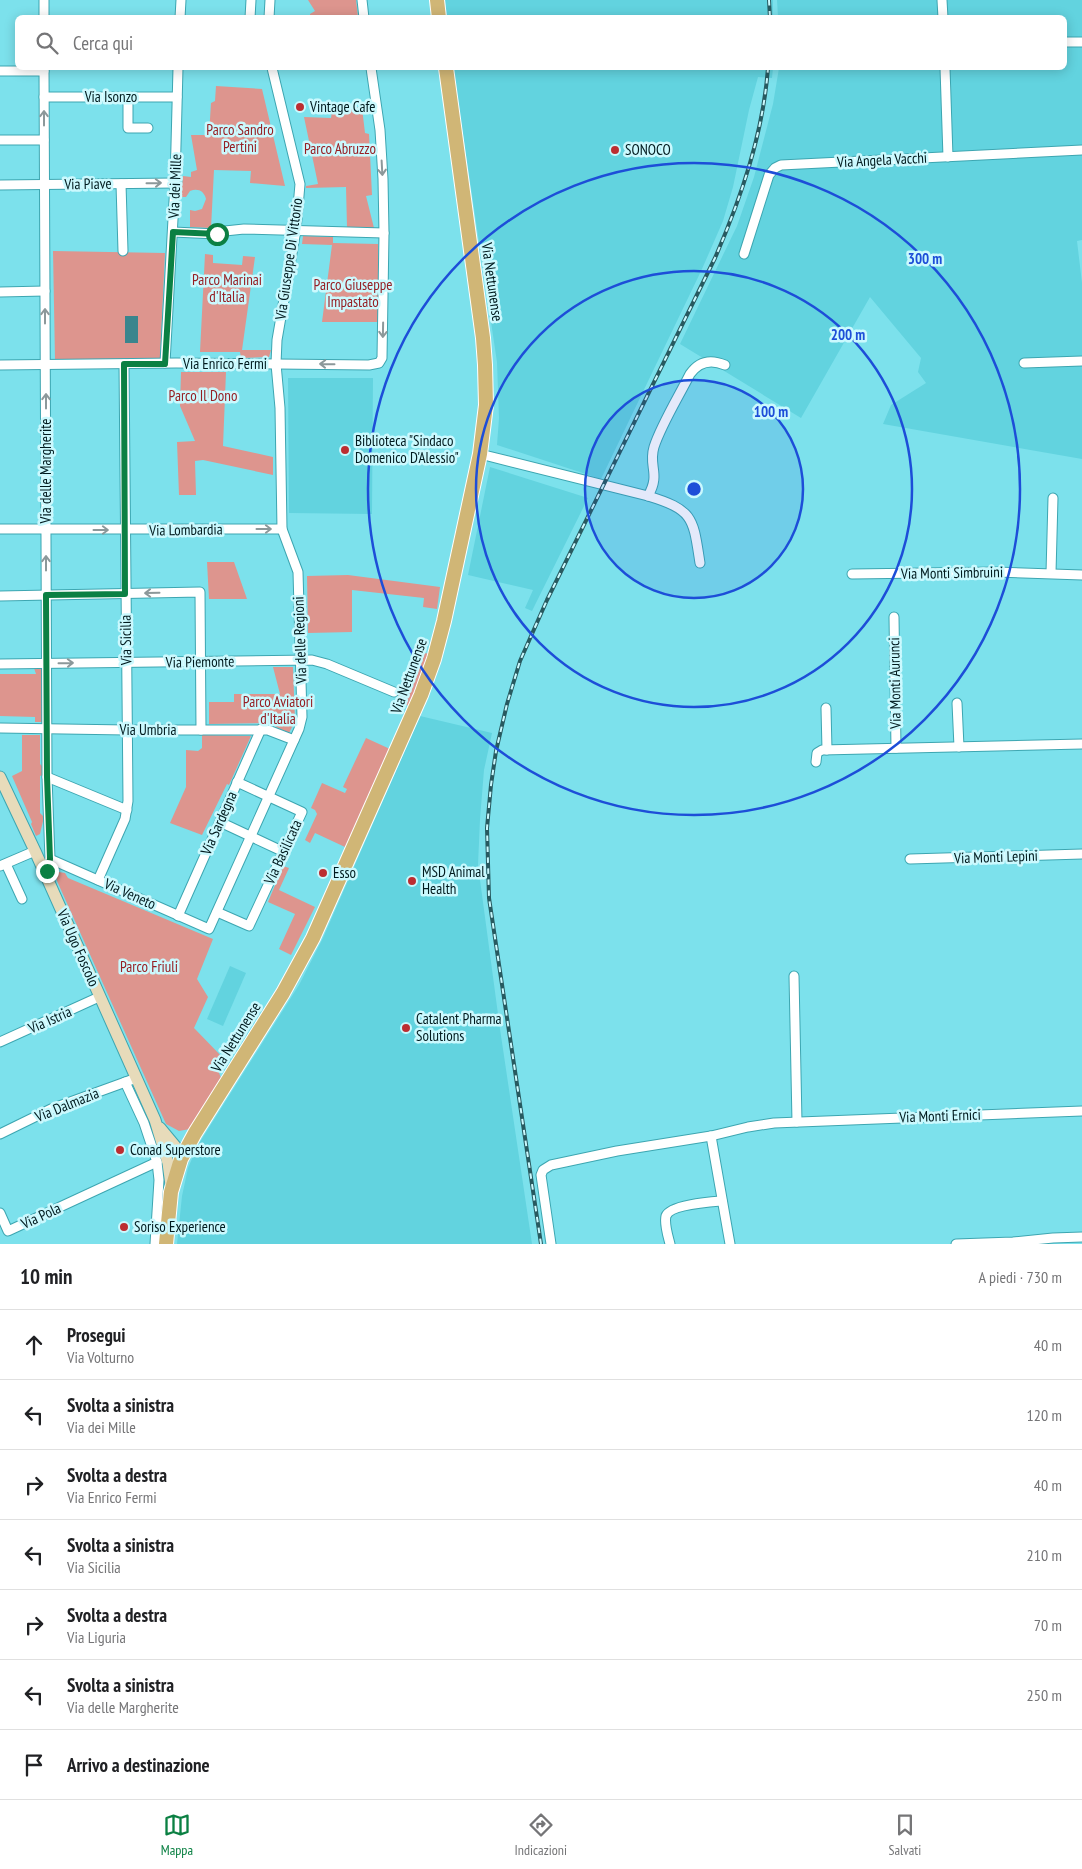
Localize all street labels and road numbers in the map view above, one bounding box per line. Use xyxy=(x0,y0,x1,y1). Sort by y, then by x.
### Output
street label: Via Isonzo xyxy=(84,87,137,106)
street label: Via Angela Vacchi xyxy=(835,148,928,171)
street label: Via dei Mille xyxy=(164,153,185,220)
street label: Via Piave xyxy=(63,174,112,193)
street label: Via Giuseppe Di Vittorio xyxy=(270,197,306,322)
street label: Via Nettunense xyxy=(477,240,507,322)
street label: Via Enrico Fermi xyxy=(182,354,267,373)
street label: Via delle Margherite xyxy=(36,419,55,524)
street label: Via Lombardia xyxy=(148,519,223,540)
street label: Via Monti Simbruini xyxy=(900,562,1003,583)
street label: Via delle Regioni xyxy=(288,596,311,685)
street label: Via Sicilia xyxy=(116,615,135,666)
street label: Via Nettunense xyxy=(386,635,431,717)
street label: Via Monti Aurunci xyxy=(884,637,905,730)
street label: Via Piemonte xyxy=(165,651,234,672)
street label: Via Umbria xyxy=(119,720,176,739)
street label: Via Sardegna xyxy=(196,788,241,858)
street label: Via Basilicata xyxy=(259,817,306,888)
street label: Via Monti Lepini xyxy=(953,846,1038,867)
street label: Via Veneto xyxy=(100,873,159,913)
street label: Via Ugo Foscolo xyxy=(53,905,104,989)
street label: Via Nettunense xyxy=(206,998,265,1076)
street label: Via Istria xyxy=(24,1002,74,1038)
street label: Via Dalmazia xyxy=(31,1083,102,1126)
street label: Via Monti Ernici xyxy=(898,1105,981,1126)
street label: Via Pola xyxy=(17,1198,64,1233)

